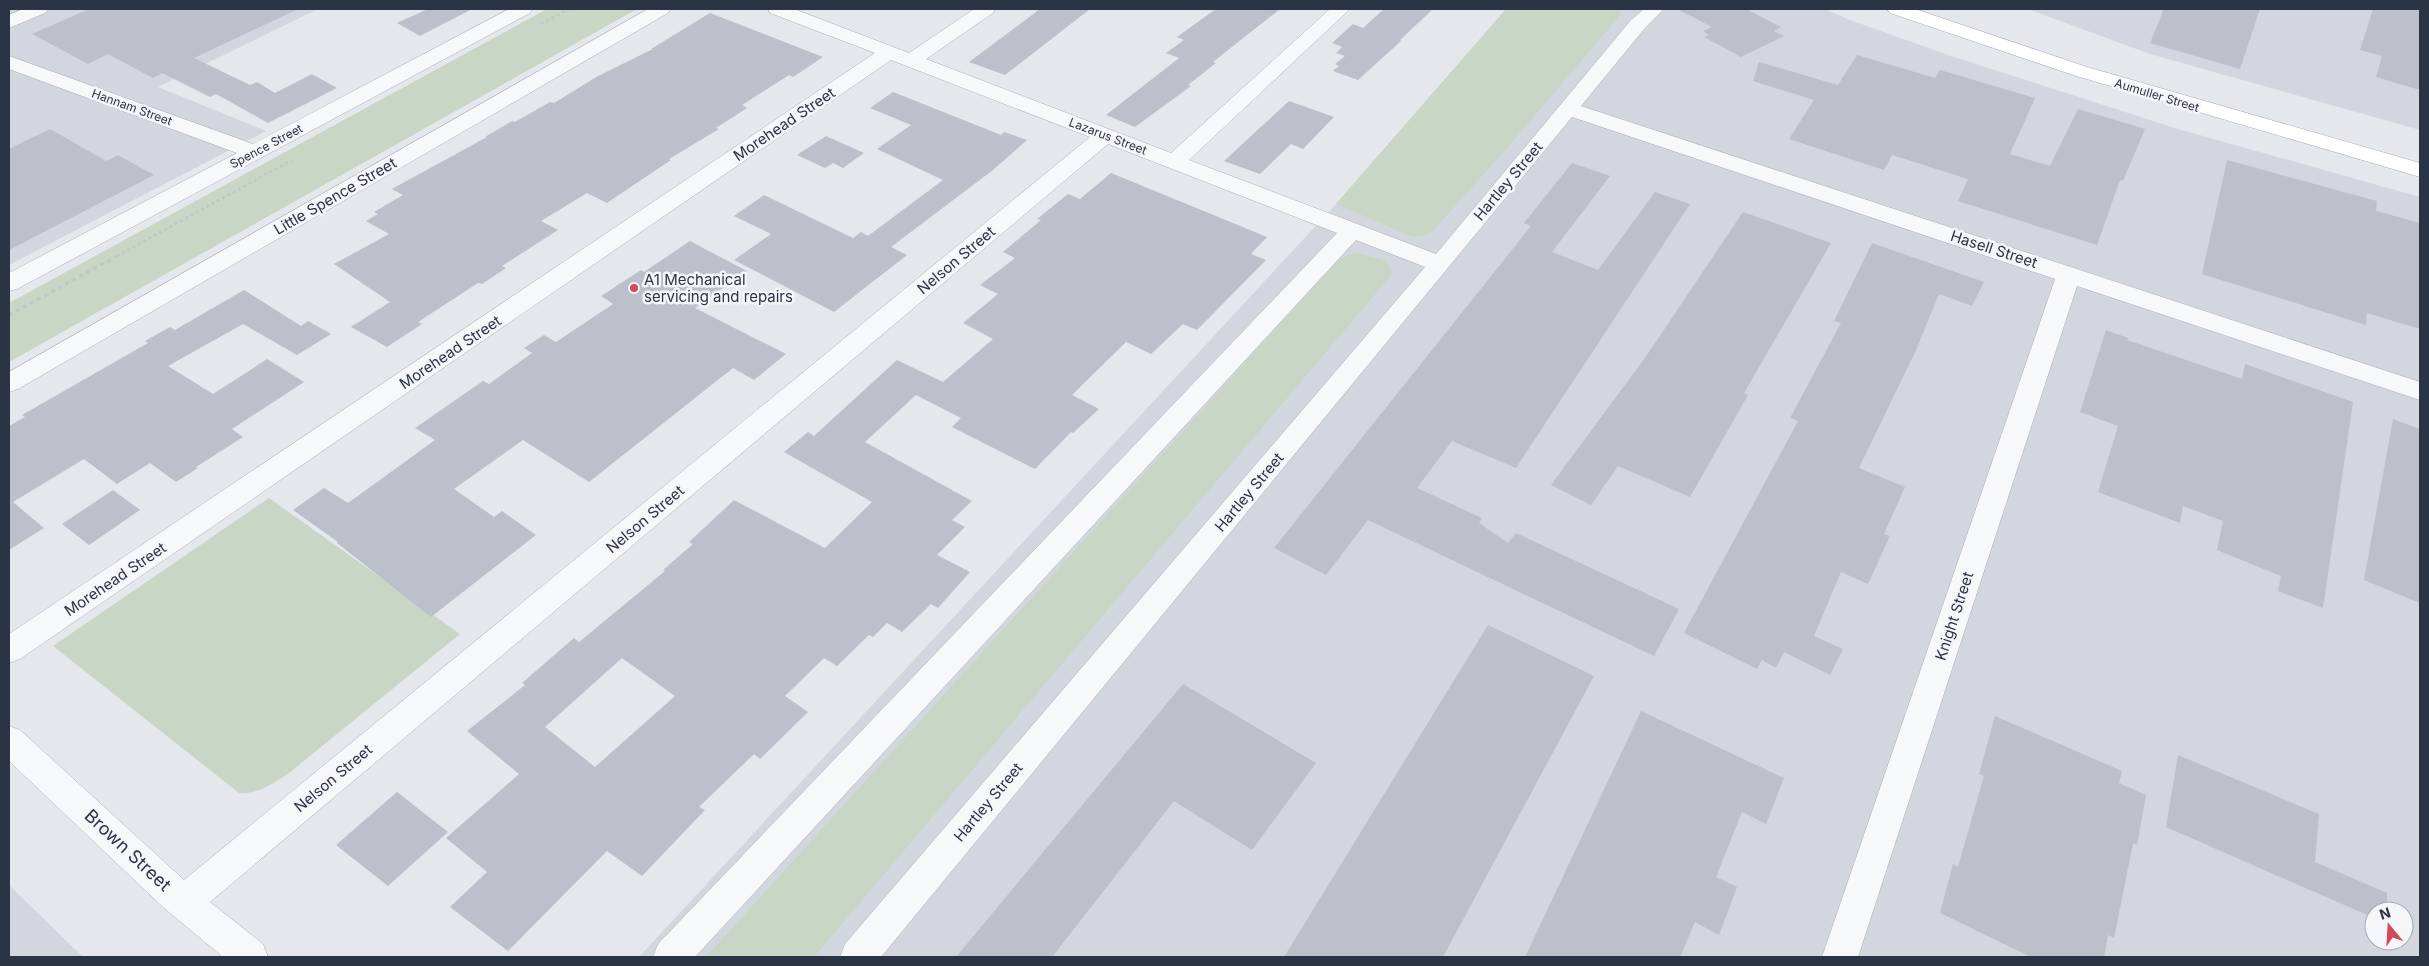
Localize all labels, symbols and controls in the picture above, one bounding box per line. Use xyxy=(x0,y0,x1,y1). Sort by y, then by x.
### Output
street label: Aumuller Street xyxy=(2113,75,2201,115)
street label: Morehead Street xyxy=(730,83,839,165)
street label: Hannam Street xyxy=(90,86,174,128)
street label: Lazarus Street xyxy=(1067,114,1149,158)
street label: Spence Street xyxy=(227,121,305,171)
street label: Hartley Street xyxy=(1469,138,1547,224)
street label: Little Spence Street xyxy=(270,153,400,239)
street label: Nelson Street xyxy=(913,222,999,298)
street label: Hasell Street xyxy=(1948,226,2040,272)
place label: A1 Mechanical servicing and repairs xyxy=(644,270,793,306)
marker: A1 Mechanical servicing and repairs xyxy=(628,282,640,294)
street label: Morehead Street xyxy=(396,311,505,393)
street label: Hartley Street xyxy=(1210,449,1288,535)
street label: Nelson Street xyxy=(602,481,688,557)
street label: Morehead Street xyxy=(61,538,170,620)
street label: Knight Street xyxy=(1931,569,1977,663)
street label: Nelson Street xyxy=(290,740,376,816)
street label: Hartley Street xyxy=(949,759,1027,845)
street label: Brown Street xyxy=(81,805,175,895)
north arrow xyxy=(2364,901,2414,951)
text: N xyxy=(2377,903,2393,923)

